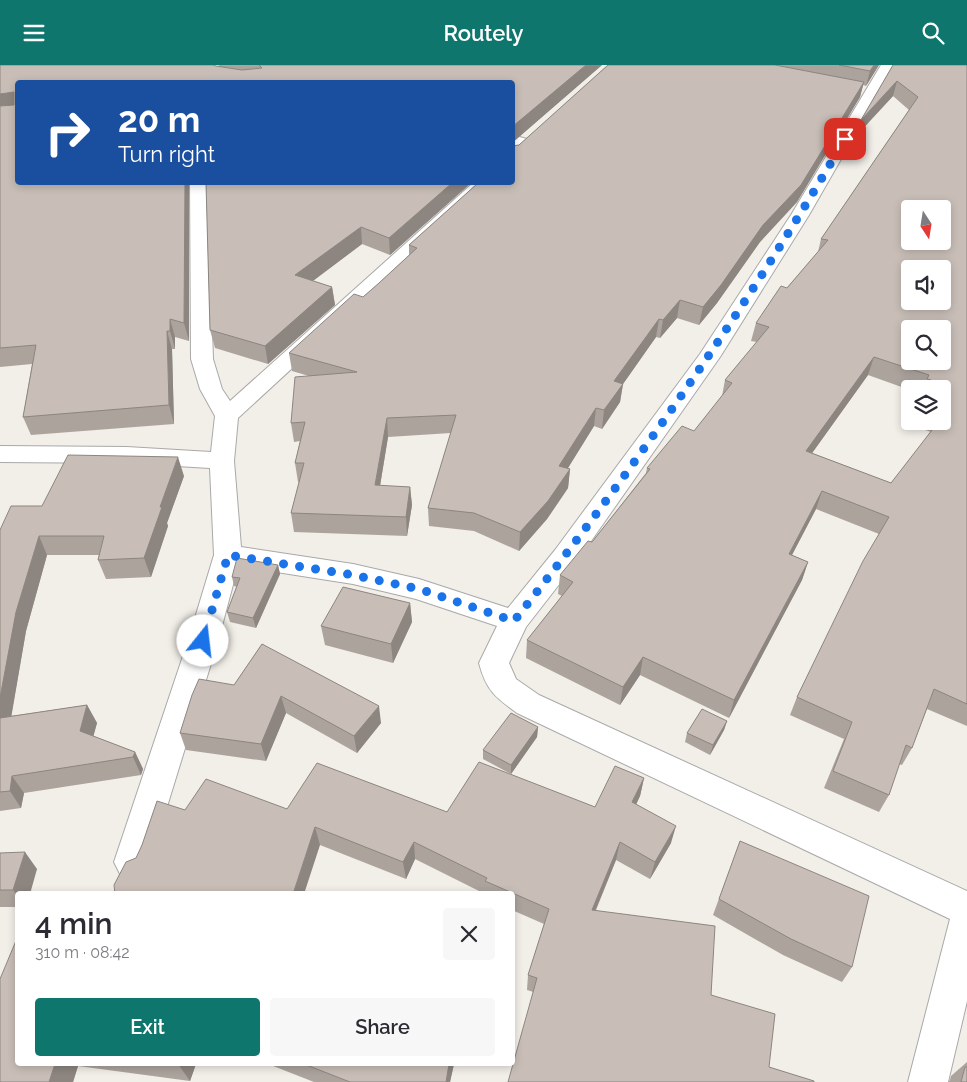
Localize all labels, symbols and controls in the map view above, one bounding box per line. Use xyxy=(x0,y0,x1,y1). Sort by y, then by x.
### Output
icon: menu xyxy=(20,19,48,47)
icon: search xyxy=(919,19,947,47)
text: Routely xyxy=(444,20,523,46)
text: 20 m xyxy=(118,99,200,140)
icon: right xyxy=(35,100,100,165)
pin xyxy=(824,118,866,160)
icon: arrive xyxy=(831,125,859,153)
text: Turn right xyxy=(118,141,215,167)
north arrow xyxy=(901,200,951,250)
map controls xyxy=(901,200,951,430)
button: sound xyxy=(901,260,951,310)
button: search xyxy=(901,320,951,370)
button: layers xyxy=(901,380,951,430)
position arrow xyxy=(176,614,228,666)
text: 4 min xyxy=(35,906,112,941)
button: close xyxy=(443,908,495,960)
text: 310 m · 08:42 xyxy=(35,943,130,962)
button: Exit xyxy=(35,998,260,1056)
button: Share xyxy=(270,998,495,1056)

